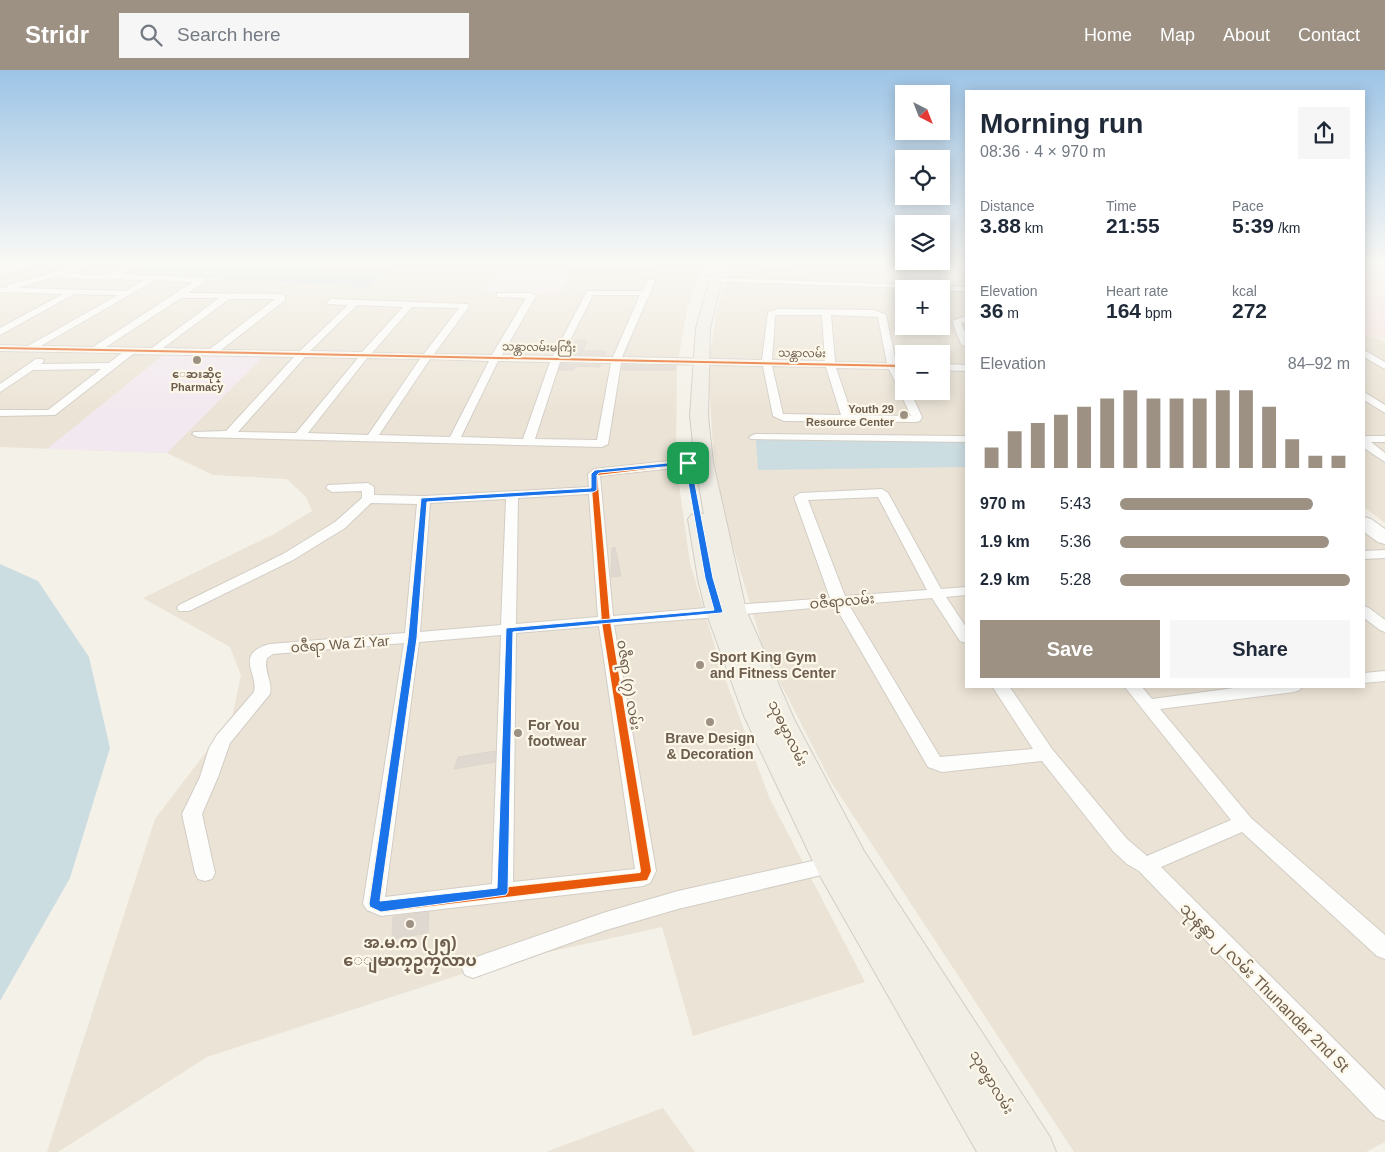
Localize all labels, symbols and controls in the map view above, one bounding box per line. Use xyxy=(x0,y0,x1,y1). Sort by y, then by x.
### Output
search box xyxy=(119,13,469,58)
text: Stridr xyxy=(25,21,89,48)
icon: search xyxy=(137,21,165,49)
text: Search here xyxy=(177,24,281,45)
text: Home xyxy=(1084,25,1132,45)
text: Map xyxy=(1160,25,1195,45)
text: About xyxy=(1223,25,1270,45)
text: Contact xyxy=(1298,25,1360,45)
north arrow xyxy=(895,85,950,140)
map controls xyxy=(895,85,950,400)
button: share xyxy=(1298,107,1350,159)
text: Morning run xyxy=(980,108,1143,139)
text: 08:36 · 4 × 970 m xyxy=(980,143,1106,160)
button: locate xyxy=(895,150,950,205)
text: Distance xyxy=(980,198,1034,214)
text: Time xyxy=(1106,198,1137,214)
text: Pace xyxy=(1232,198,1264,214)
text: 3.88 xyxy=(980,214,1021,237)
text: 21:55 xyxy=(1106,214,1160,237)
text: 5:39 xyxy=(1232,214,1274,237)
button: layers xyxy=(895,215,950,270)
text: km xyxy=(1021,220,1043,236)
text: /km xyxy=(1274,220,1300,236)
button: + xyxy=(895,280,950,335)
text: Elevation xyxy=(980,283,1038,299)
text: Heart rate xyxy=(1106,283,1168,299)
text: kcal xyxy=(1232,283,1257,299)
text: 36 xyxy=(980,299,1003,322)
text: 164 xyxy=(1106,299,1141,322)
text: 272 xyxy=(1232,299,1267,322)
text: m xyxy=(1003,305,1019,321)
text: bpm xyxy=(1141,305,1172,321)
street label: သန္တာလမ်းမကြီး xyxy=(502,339,576,357)
button: − xyxy=(895,345,950,400)
street label: သန္တာလမ်း xyxy=(778,346,826,362)
marker: ေဆးဆိုင္ Pharmacy xyxy=(191,354,203,366)
text: Elevation xyxy=(980,355,1046,372)
text: 84–92 m xyxy=(1288,355,1350,372)
place label: ေဆးဆိုင္ Pharmacy xyxy=(171,367,224,393)
place label: Youth 29 Resource Center xyxy=(806,403,895,428)
marker: Youth 29 Resource Center xyxy=(898,409,910,421)
pin xyxy=(667,442,709,484)
icon: arrive xyxy=(674,449,702,477)
text: 970 m xyxy=(980,495,1025,512)
text: 5:43 xyxy=(1060,495,1091,512)
text: 1.9 km xyxy=(980,533,1030,550)
text: 5:36 xyxy=(1060,533,1091,550)
text: 2.9 km xyxy=(980,571,1030,588)
text: 5:28 xyxy=(1060,571,1091,588)
street label: ဝဇီရာလမ်း xyxy=(809,588,875,616)
button: Save xyxy=(980,620,1160,678)
button: Share xyxy=(1170,620,1350,678)
street label: ၀ဇီရာ Wa Zi Yar xyxy=(290,631,391,659)
street label: ၀ဇီရာ (၇) လမ်း xyxy=(610,639,646,732)
place label: Sport King Gym and Fitness Center xyxy=(710,649,837,681)
marker: Sport King Gym and Fitness Center xyxy=(694,659,706,671)
street label: သုဓမ္မာလမ်း xyxy=(761,697,813,770)
marker: Brave Design & Decoration xyxy=(704,716,716,728)
place label: For You footwear xyxy=(528,717,587,749)
marker: For You footwear xyxy=(512,727,524,739)
place label: Brave Design & Decoration xyxy=(665,730,755,762)
street label: သုနန္ဒာ ၂ လမ်း Thunandar 2nd St xyxy=(1173,898,1355,1080)
marker: အ.မ.က (၂၅) ေျမာက္ဥကၠလာပ xyxy=(404,918,416,930)
place label: အ.မ.က (၂၅) ေျမာက္ဥကၠလာပ xyxy=(343,934,477,974)
street label: သုဓမ္မာလမ်း xyxy=(963,1046,1019,1119)

